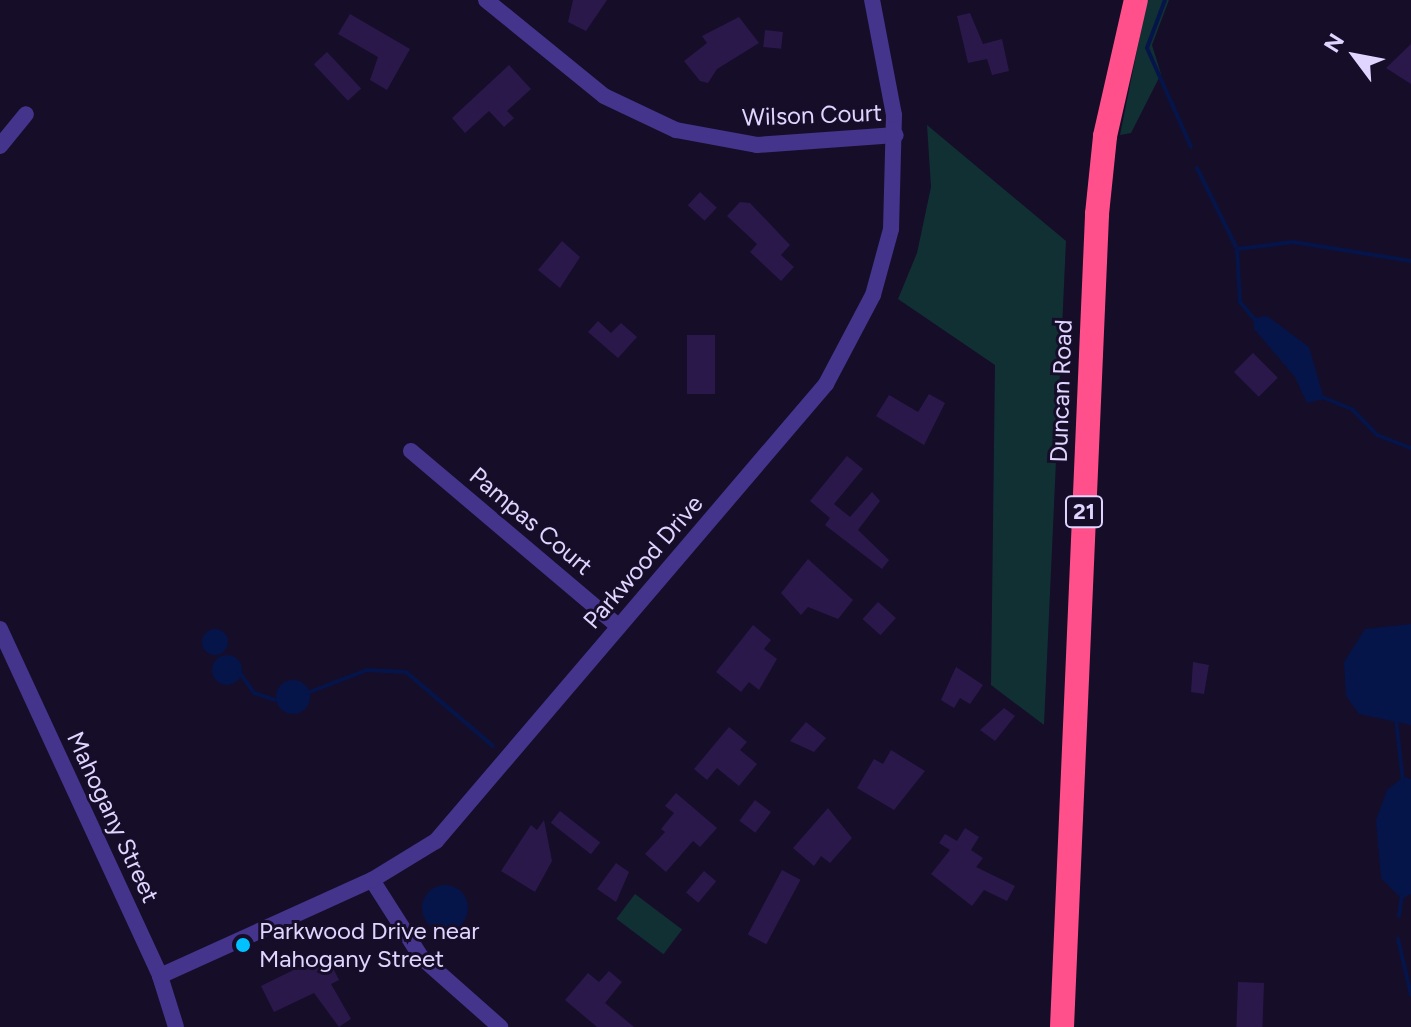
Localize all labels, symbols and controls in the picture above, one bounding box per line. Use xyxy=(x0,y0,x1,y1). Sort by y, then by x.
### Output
north arrow xyxy=(1315,16,1395,96)
text: N xyxy=(1318,29,1350,57)
street label: Wilson Court xyxy=(741,98,883,132)
street label: Duncan Road xyxy=(1044,319,1078,463)
street label: Pampas Court xyxy=(464,461,598,581)
street label: Parkwood Drive xyxy=(577,489,709,635)
road number: 21 xyxy=(1064,494,1104,530)
street label: Mahogany Street xyxy=(61,727,165,907)
place label: Parkwood Drive near Mahogany Street xyxy=(259,917,479,973)
marker: Parkwood Drive near Mahogany Street xyxy=(234,936,252,954)

